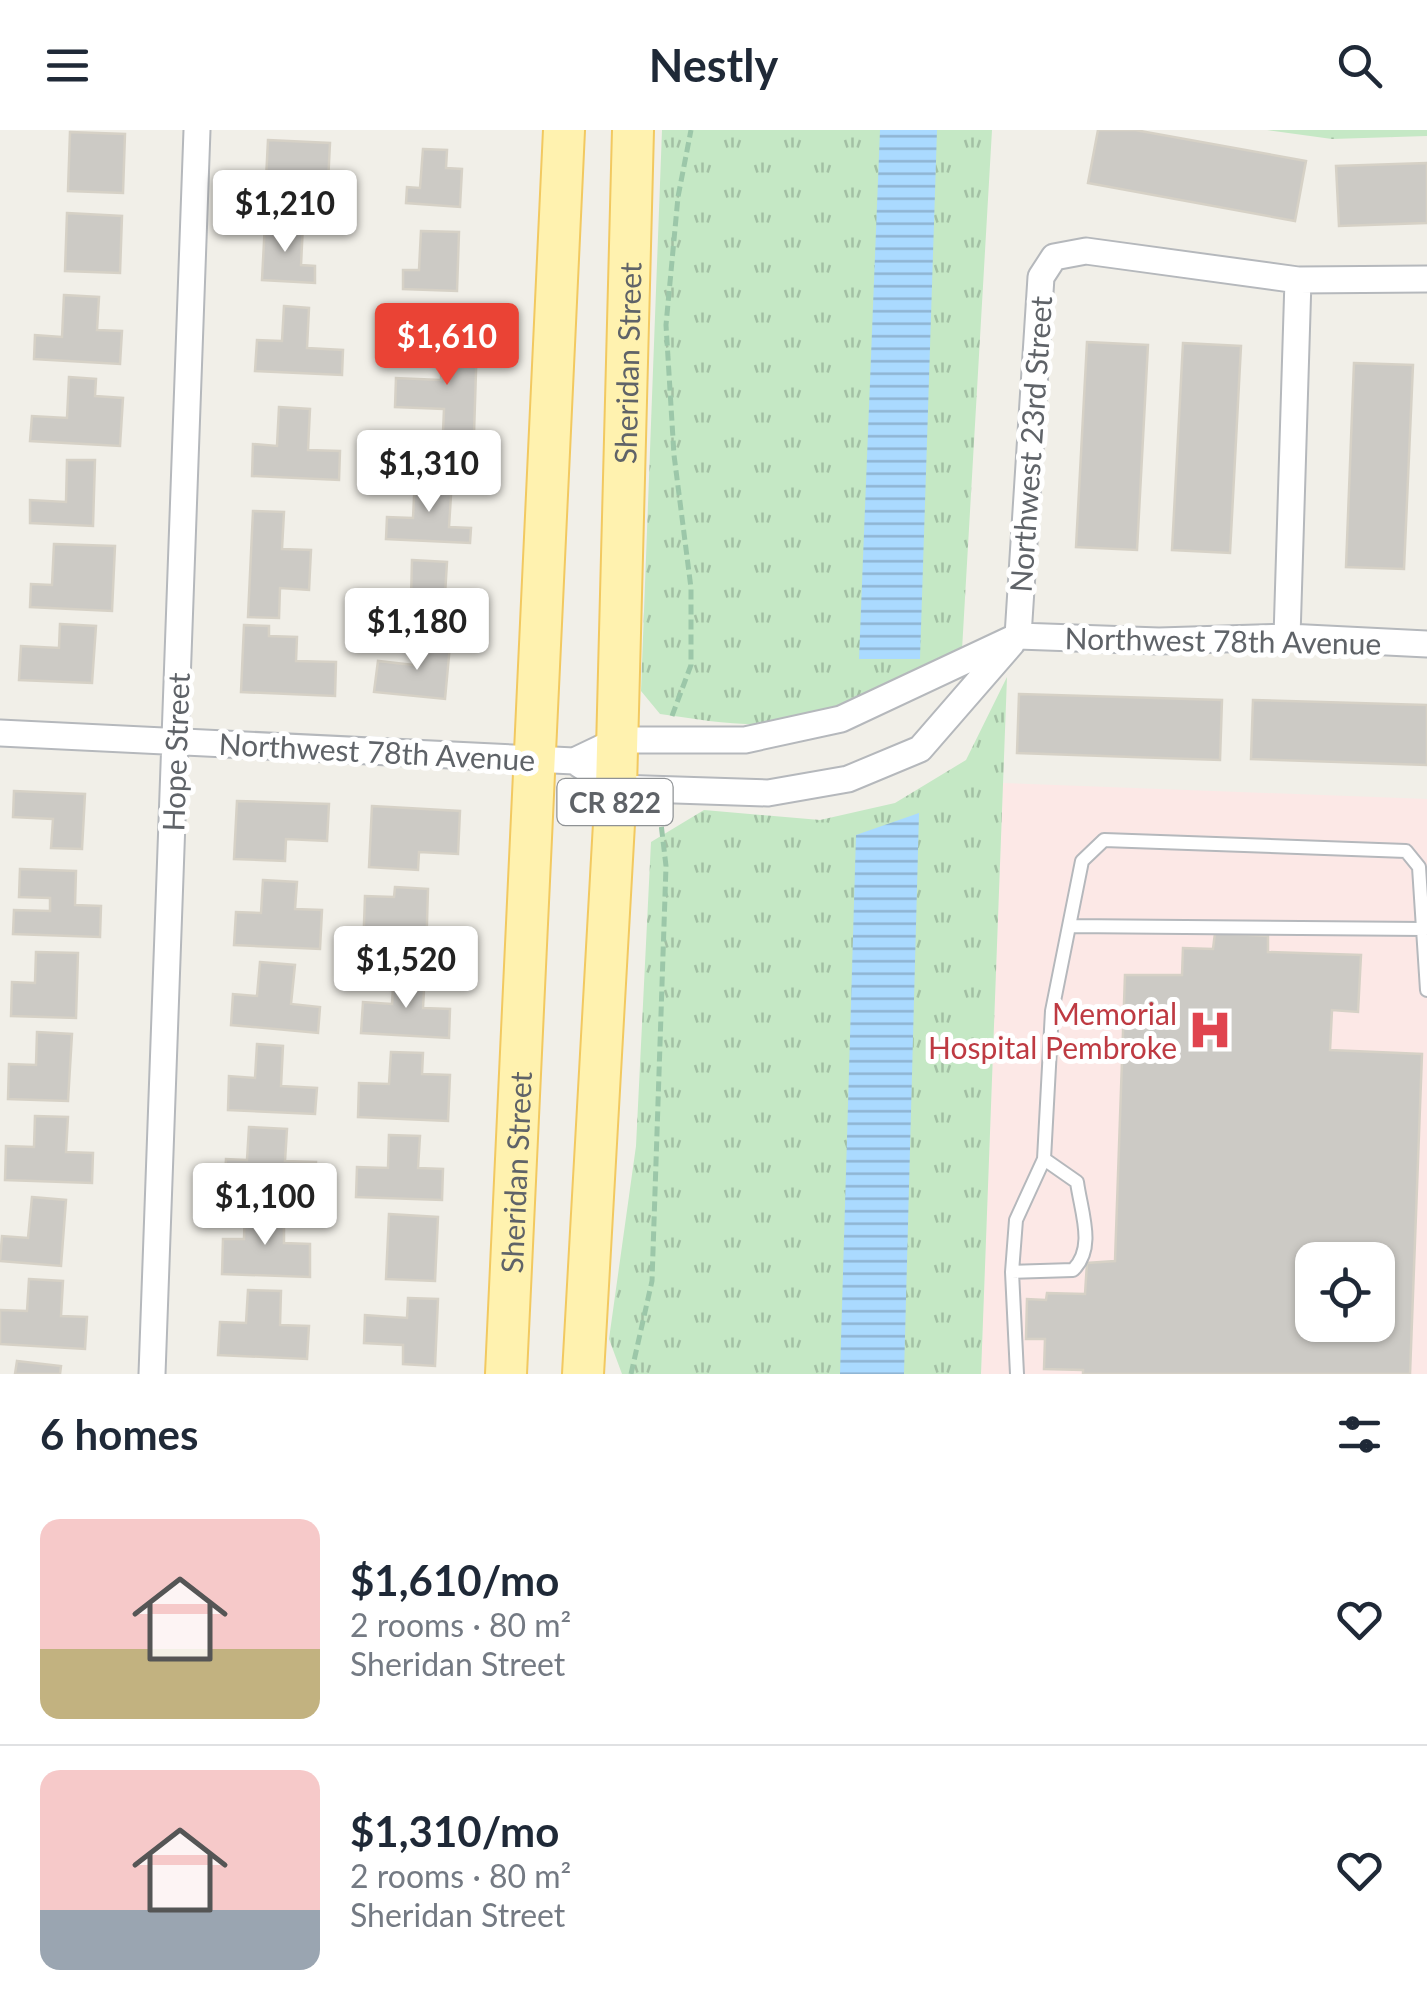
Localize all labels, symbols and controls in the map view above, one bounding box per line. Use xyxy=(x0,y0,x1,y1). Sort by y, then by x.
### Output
icon: menu xyxy=(40,38,95,93)
text: Nestly xyxy=(649,38,778,92)
icon: search xyxy=(1332,38,1387,93)
pin: $1,210 xyxy=(204,170,366,255)
text: $1,210 xyxy=(235,183,335,222)
street label: Sheridan Street xyxy=(606,261,648,464)
street label: Northwest 23rd Street xyxy=(1002,294,1058,593)
pin: $1,610 xyxy=(366,303,528,388)
text: $1,610 xyxy=(397,316,497,355)
pin: $1,310 xyxy=(348,430,510,515)
text: $1,310 xyxy=(379,443,479,482)
pin: $1,180 xyxy=(336,588,498,673)
text: $1,180 xyxy=(367,601,467,640)
street label: Northwest 78th Avenue xyxy=(1064,619,1382,661)
street label: Hope Street xyxy=(154,672,196,832)
street label: Northwest 78th Avenue xyxy=(218,725,536,777)
road number: CR 822 xyxy=(558,779,672,825)
pin: $1,520 xyxy=(325,926,487,1011)
text: $1,520 xyxy=(356,939,456,978)
place label: Memorial Hospital Pembroke xyxy=(928,995,1177,1065)
hospital icon: Memorial Hospital Pembroke xyxy=(1186,1006,1234,1054)
street label: Sheridan Street xyxy=(493,1070,538,1274)
pin: $1,100 xyxy=(184,1163,346,1248)
text: $1,100 xyxy=(215,1176,315,1215)
map controls xyxy=(1295,1242,1395,1342)
button: locate xyxy=(1295,1242,1395,1342)
icon: filters xyxy=(1332,1407,1387,1462)
text: 6 homes xyxy=(40,1409,198,1459)
text: $1,610/mo xyxy=(350,1555,559,1605)
icon: home xyxy=(120,1559,240,1679)
icon: heart xyxy=(1332,1592,1387,1647)
text: 2 rooms · 80 m² xyxy=(350,1605,571,1644)
text: Sheridan Street xyxy=(350,1644,565,1683)
text: $1,310/mo xyxy=(350,1806,559,1856)
icon: home xyxy=(120,1810,240,1930)
icon: heart xyxy=(1332,1843,1387,1898)
text: 2 rooms · 80 m² xyxy=(350,1856,571,1895)
text: Sheridan Street xyxy=(350,1895,565,1934)

